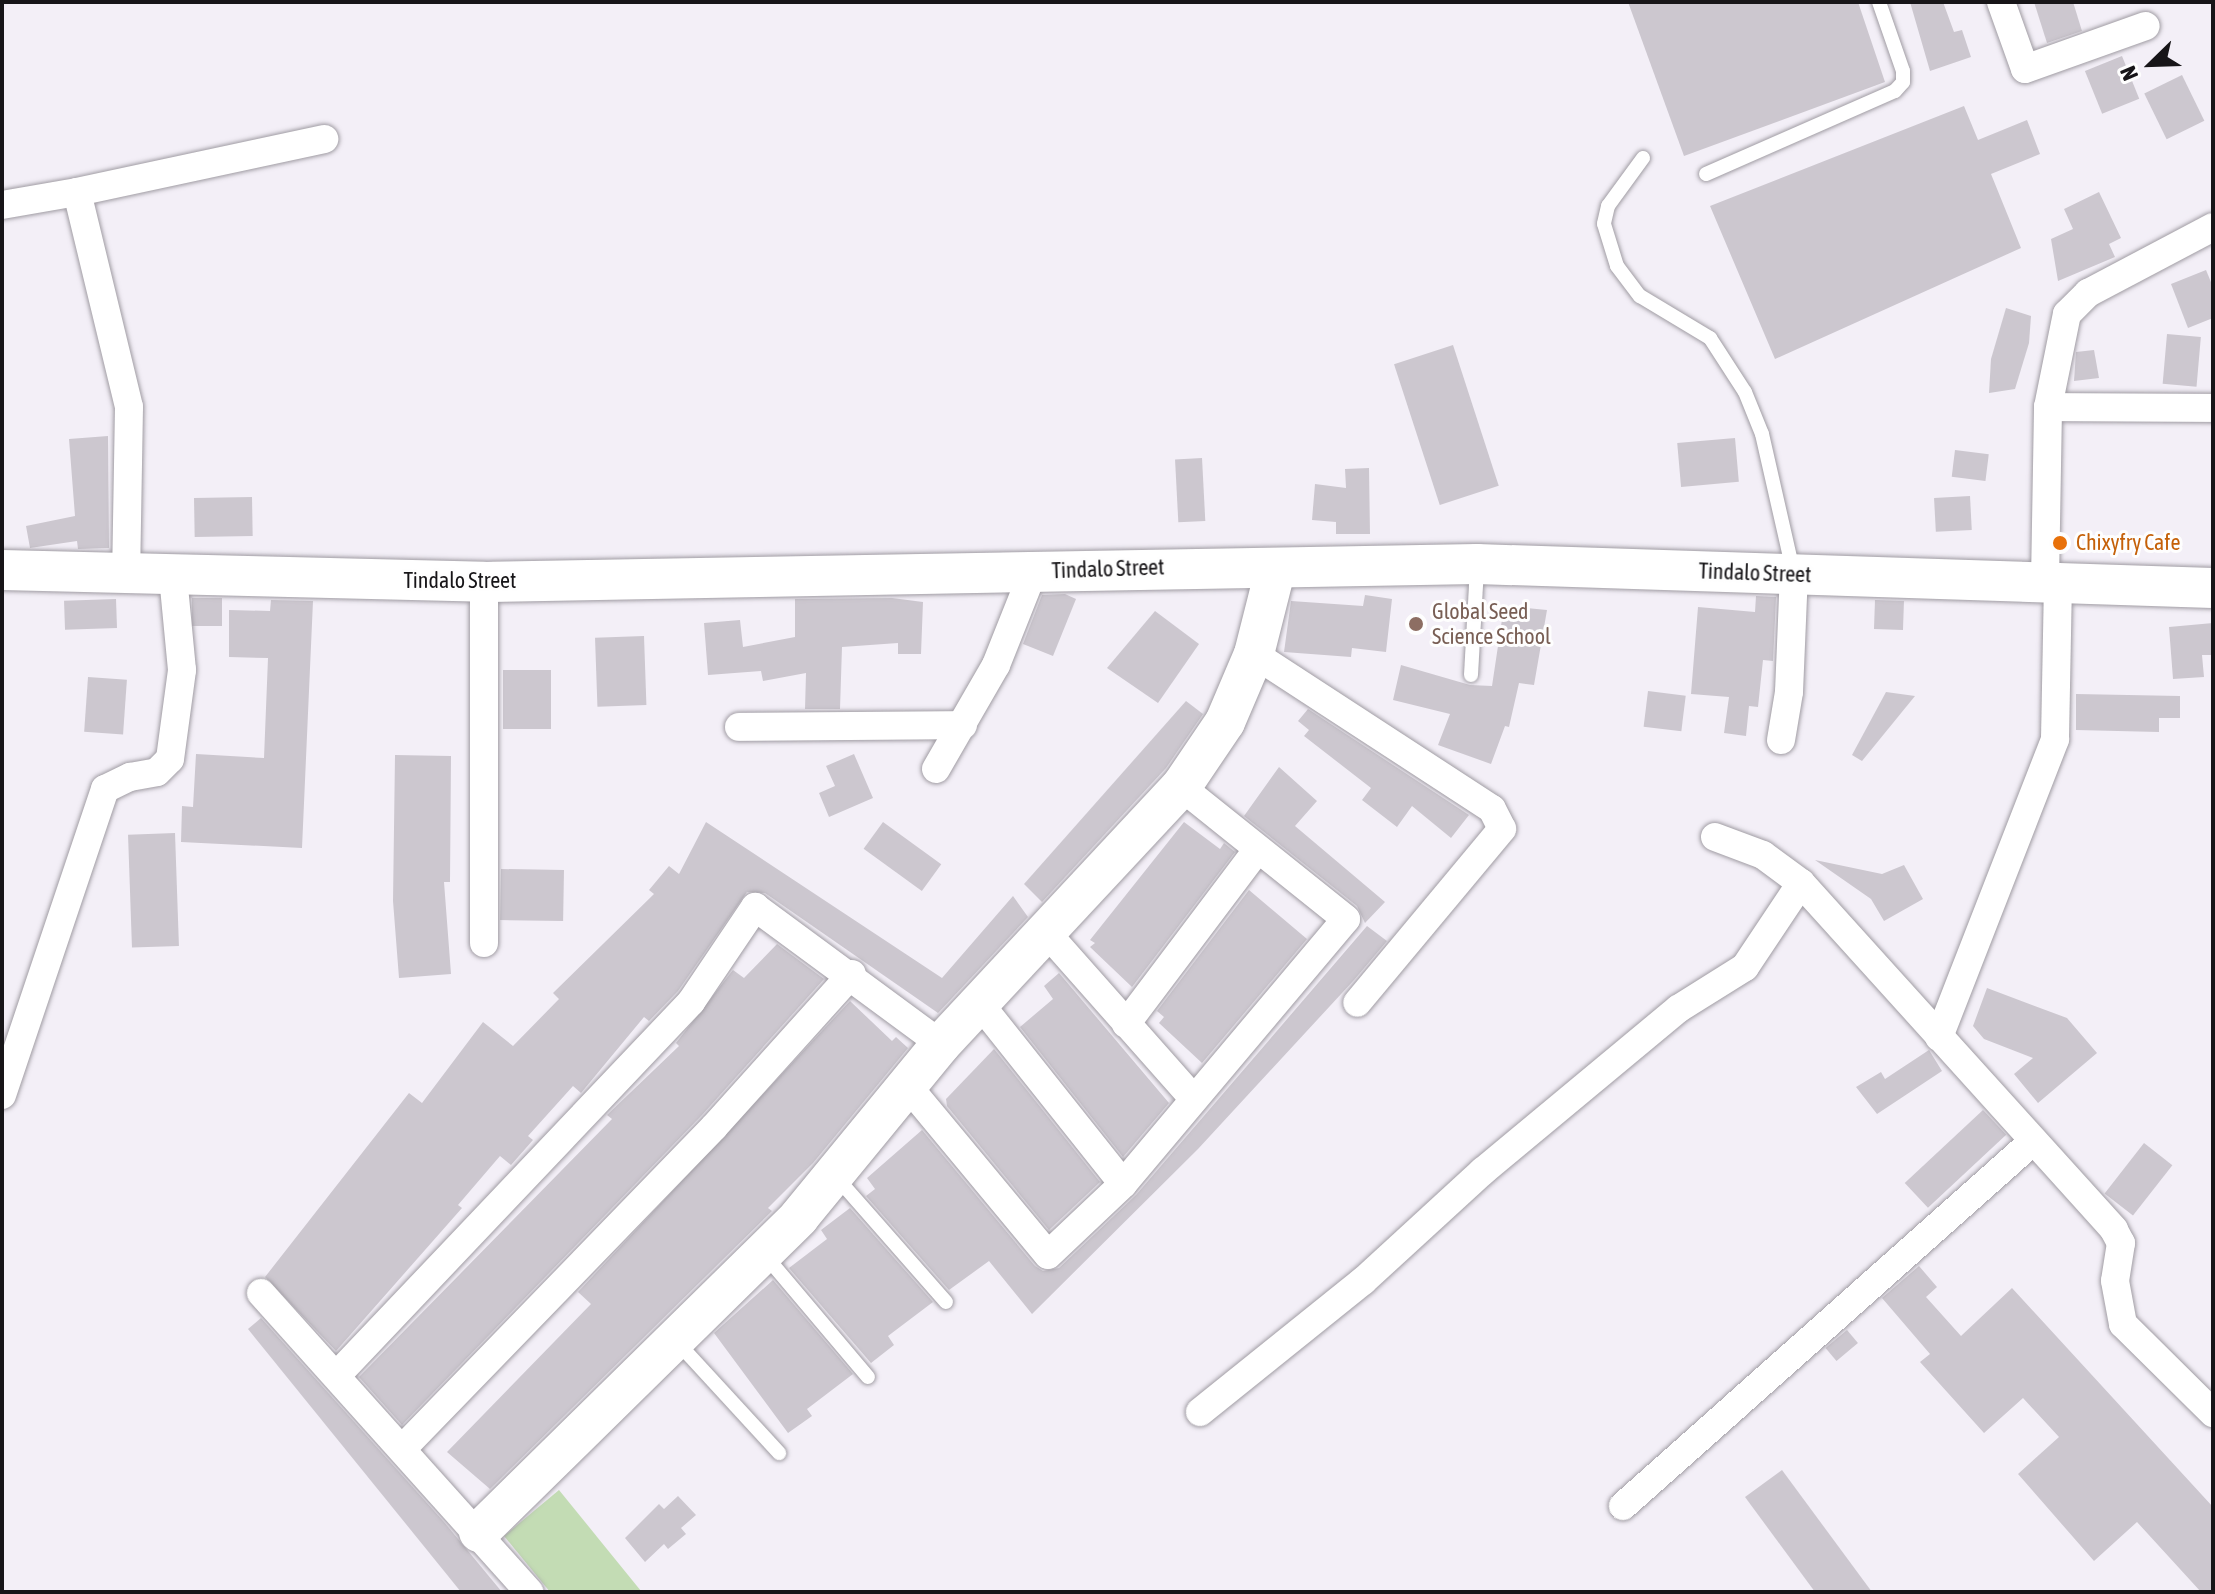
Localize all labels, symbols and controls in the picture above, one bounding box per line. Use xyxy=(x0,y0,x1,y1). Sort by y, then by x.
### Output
north arrow xyxy=(2111,24,2191,104)
text: N xyxy=(2114,62,2143,84)
place label: Chixyfry Cafe xyxy=(2076,530,2180,556)
marker: Chixyfry Cafe xyxy=(2051,534,2069,552)
street label: Tindalo Street xyxy=(1051,554,1165,584)
street label: Tindalo Street xyxy=(1698,558,1812,588)
street label: Tindalo Street xyxy=(404,568,516,594)
place label: Global Seed Science School xyxy=(1432,598,1551,650)
marker: Global Seed Science School xyxy=(1407,615,1425,633)

